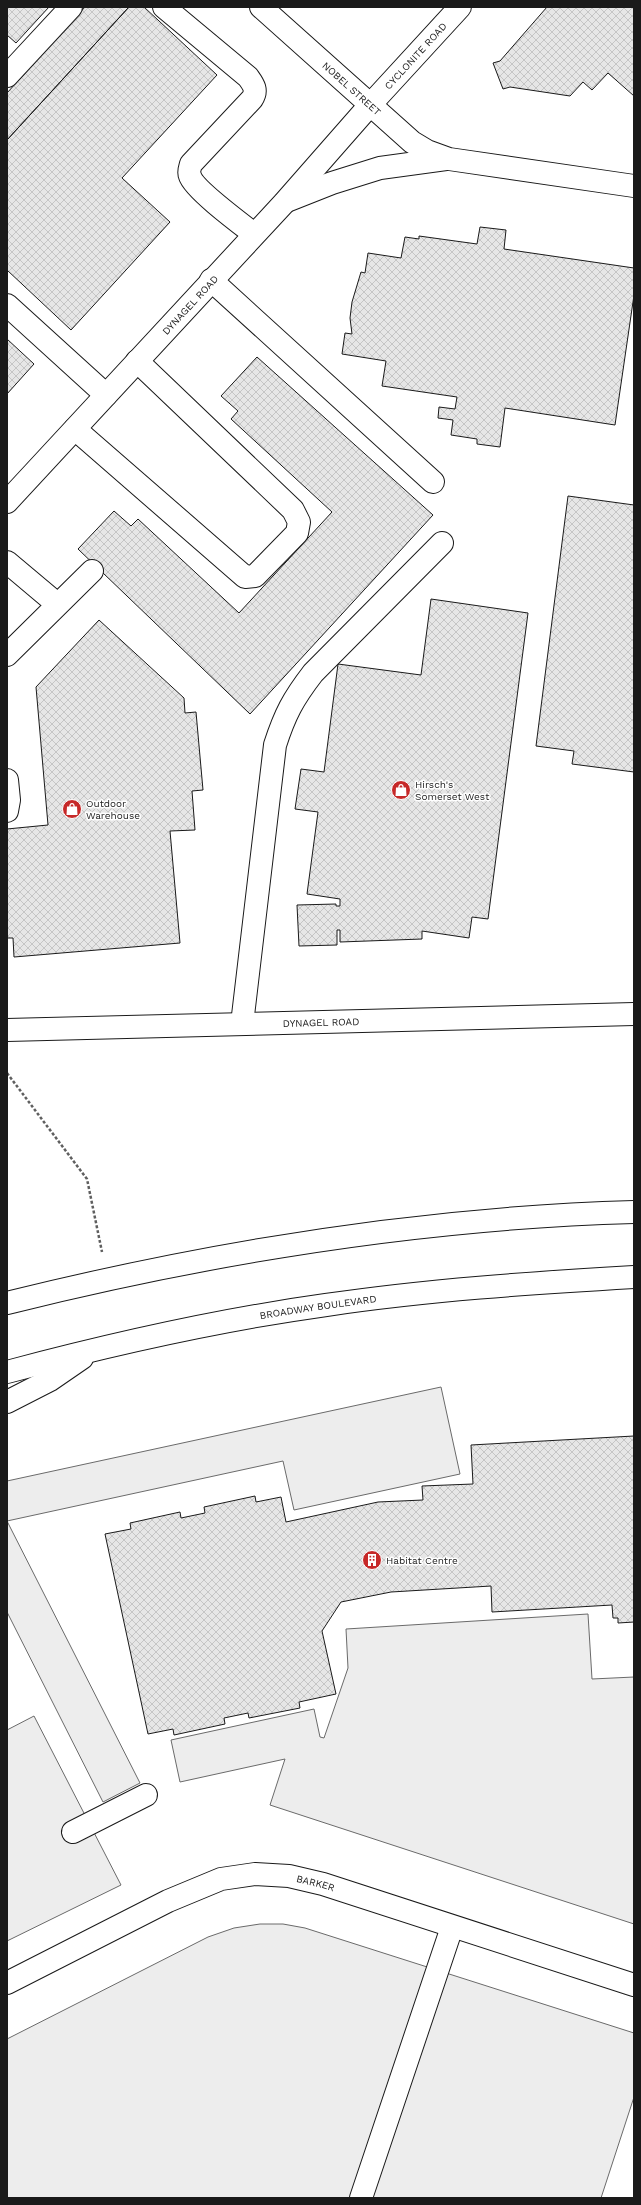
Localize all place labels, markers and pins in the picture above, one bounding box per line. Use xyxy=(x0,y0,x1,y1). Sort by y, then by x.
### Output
shop icon: Hirsch's Somerset West xyxy=(390,779,412,801)
place label: Hirsch's Somerset West xyxy=(415,779,490,802)
shop icon: Outdoor Warehouse xyxy=(61,798,83,820)
place label: Outdoor Warehouse xyxy=(86,798,140,821)
building icon: Habitat Centre xyxy=(361,1549,383,1571)
place label: Habitat Centre xyxy=(386,1555,458,1566)

